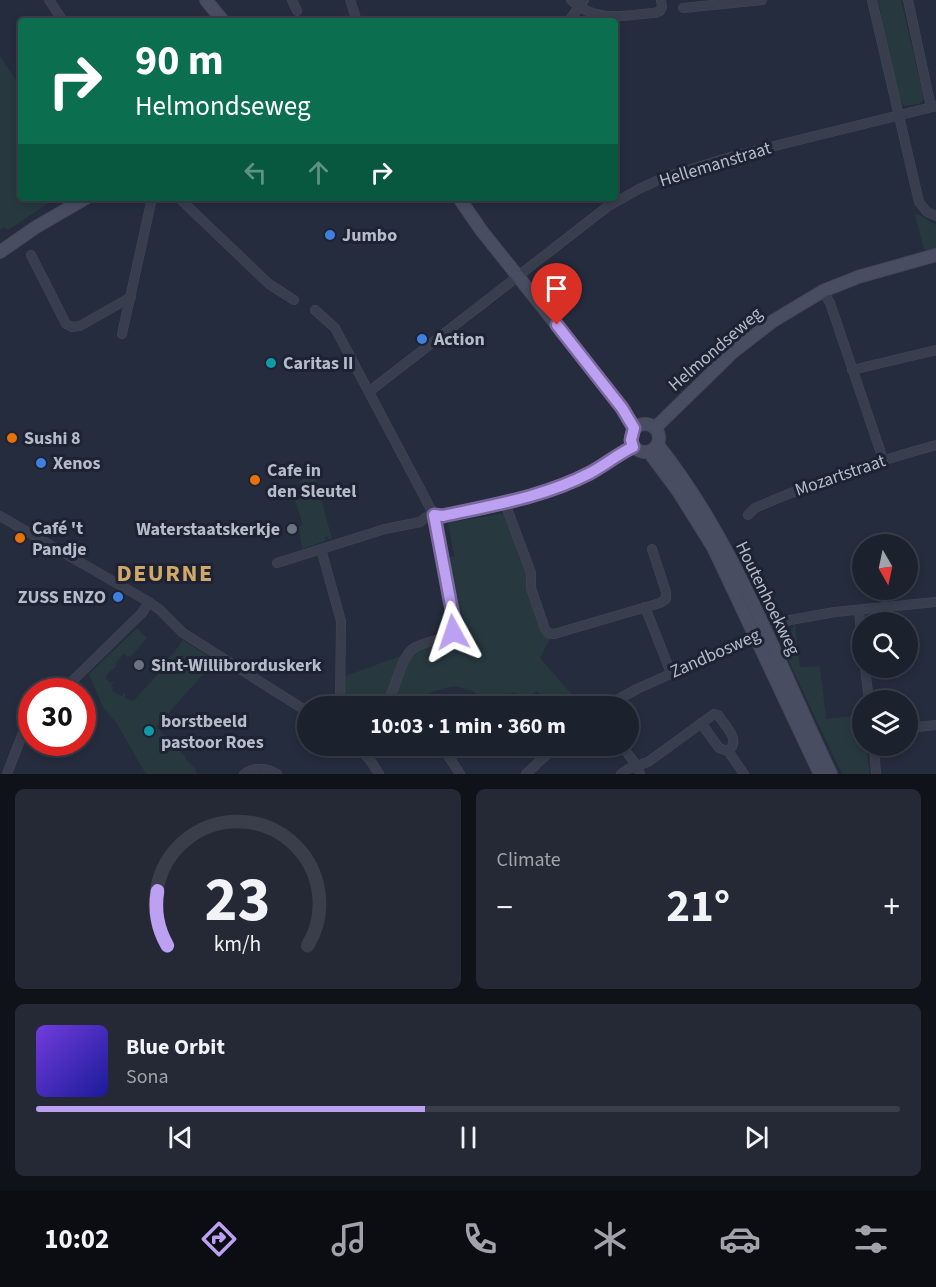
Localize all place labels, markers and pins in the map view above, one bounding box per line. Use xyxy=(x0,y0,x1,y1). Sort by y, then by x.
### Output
place label: Jumbo xyxy=(342,223,397,248)
marker: Jumbo xyxy=(323,228,337,242)
pin xyxy=(531,263,582,325)
place label: Action xyxy=(433,327,485,352)
marker: Action xyxy=(415,332,429,346)
place label: Caritas II xyxy=(283,351,354,376)
marker: Caritas II xyxy=(264,356,278,370)
place label: Sushi 8 xyxy=(24,426,81,451)
marker: Sushi 8 xyxy=(5,431,19,445)
place label: Xenos xyxy=(53,451,100,476)
marker: Xenos xyxy=(34,456,48,470)
place label: Cafe in den Sleutel xyxy=(267,458,356,504)
marker: Cafe in den Sleutel xyxy=(248,473,262,487)
place label: Café 't Pandje xyxy=(32,516,87,562)
place label: Waterstaatskerkje xyxy=(136,517,280,542)
marker: Waterstaatskerkje xyxy=(285,522,299,536)
marker: Café 't Pandje xyxy=(13,531,27,545)
place label: ZUSS ENZO xyxy=(18,585,106,610)
marker: ZUSS ENZO xyxy=(111,590,125,604)
place label: Sint-Willibrorduskerk xyxy=(151,653,322,678)
marker: Sint-Willibrorduskerk xyxy=(132,658,146,672)
place label: borstbeeld pastoor Roes xyxy=(161,709,264,755)
marker: borstbeeld pastoor Roes xyxy=(142,724,156,738)

